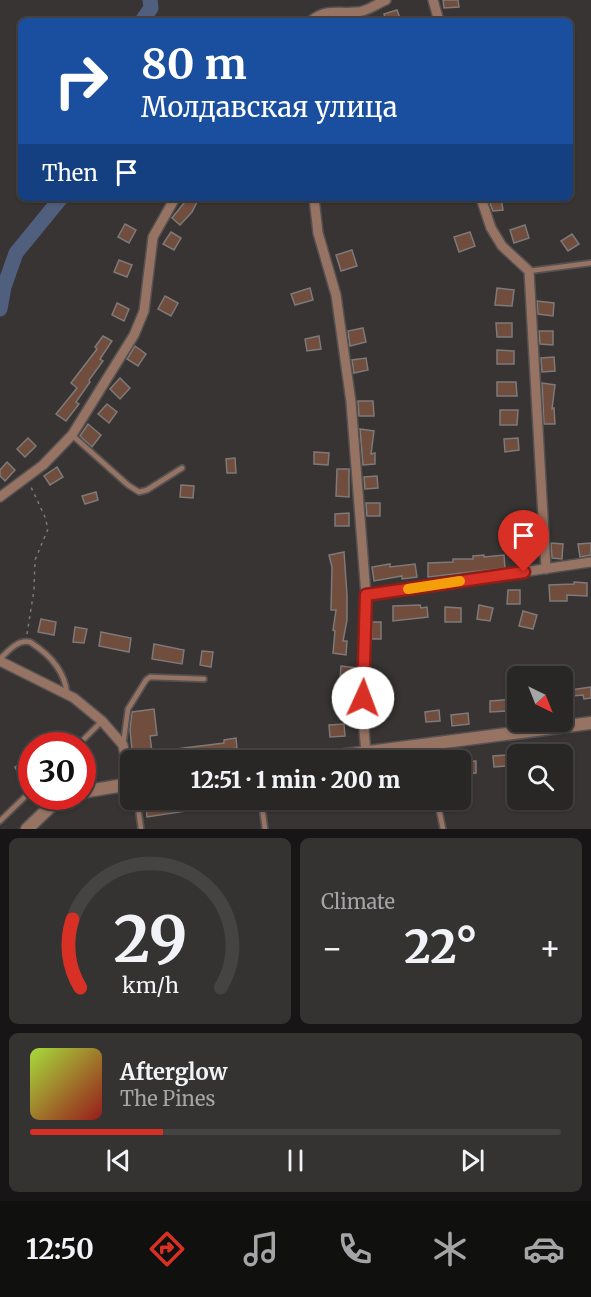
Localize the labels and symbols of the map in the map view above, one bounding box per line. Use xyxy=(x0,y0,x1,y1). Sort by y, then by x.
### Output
pin xyxy=(498,510,549,572)
position arrow xyxy=(331,666,395,730)
north arrow xyxy=(507,666,573,732)
speed limit sign: 30 xyxy=(18,732,96,810)

